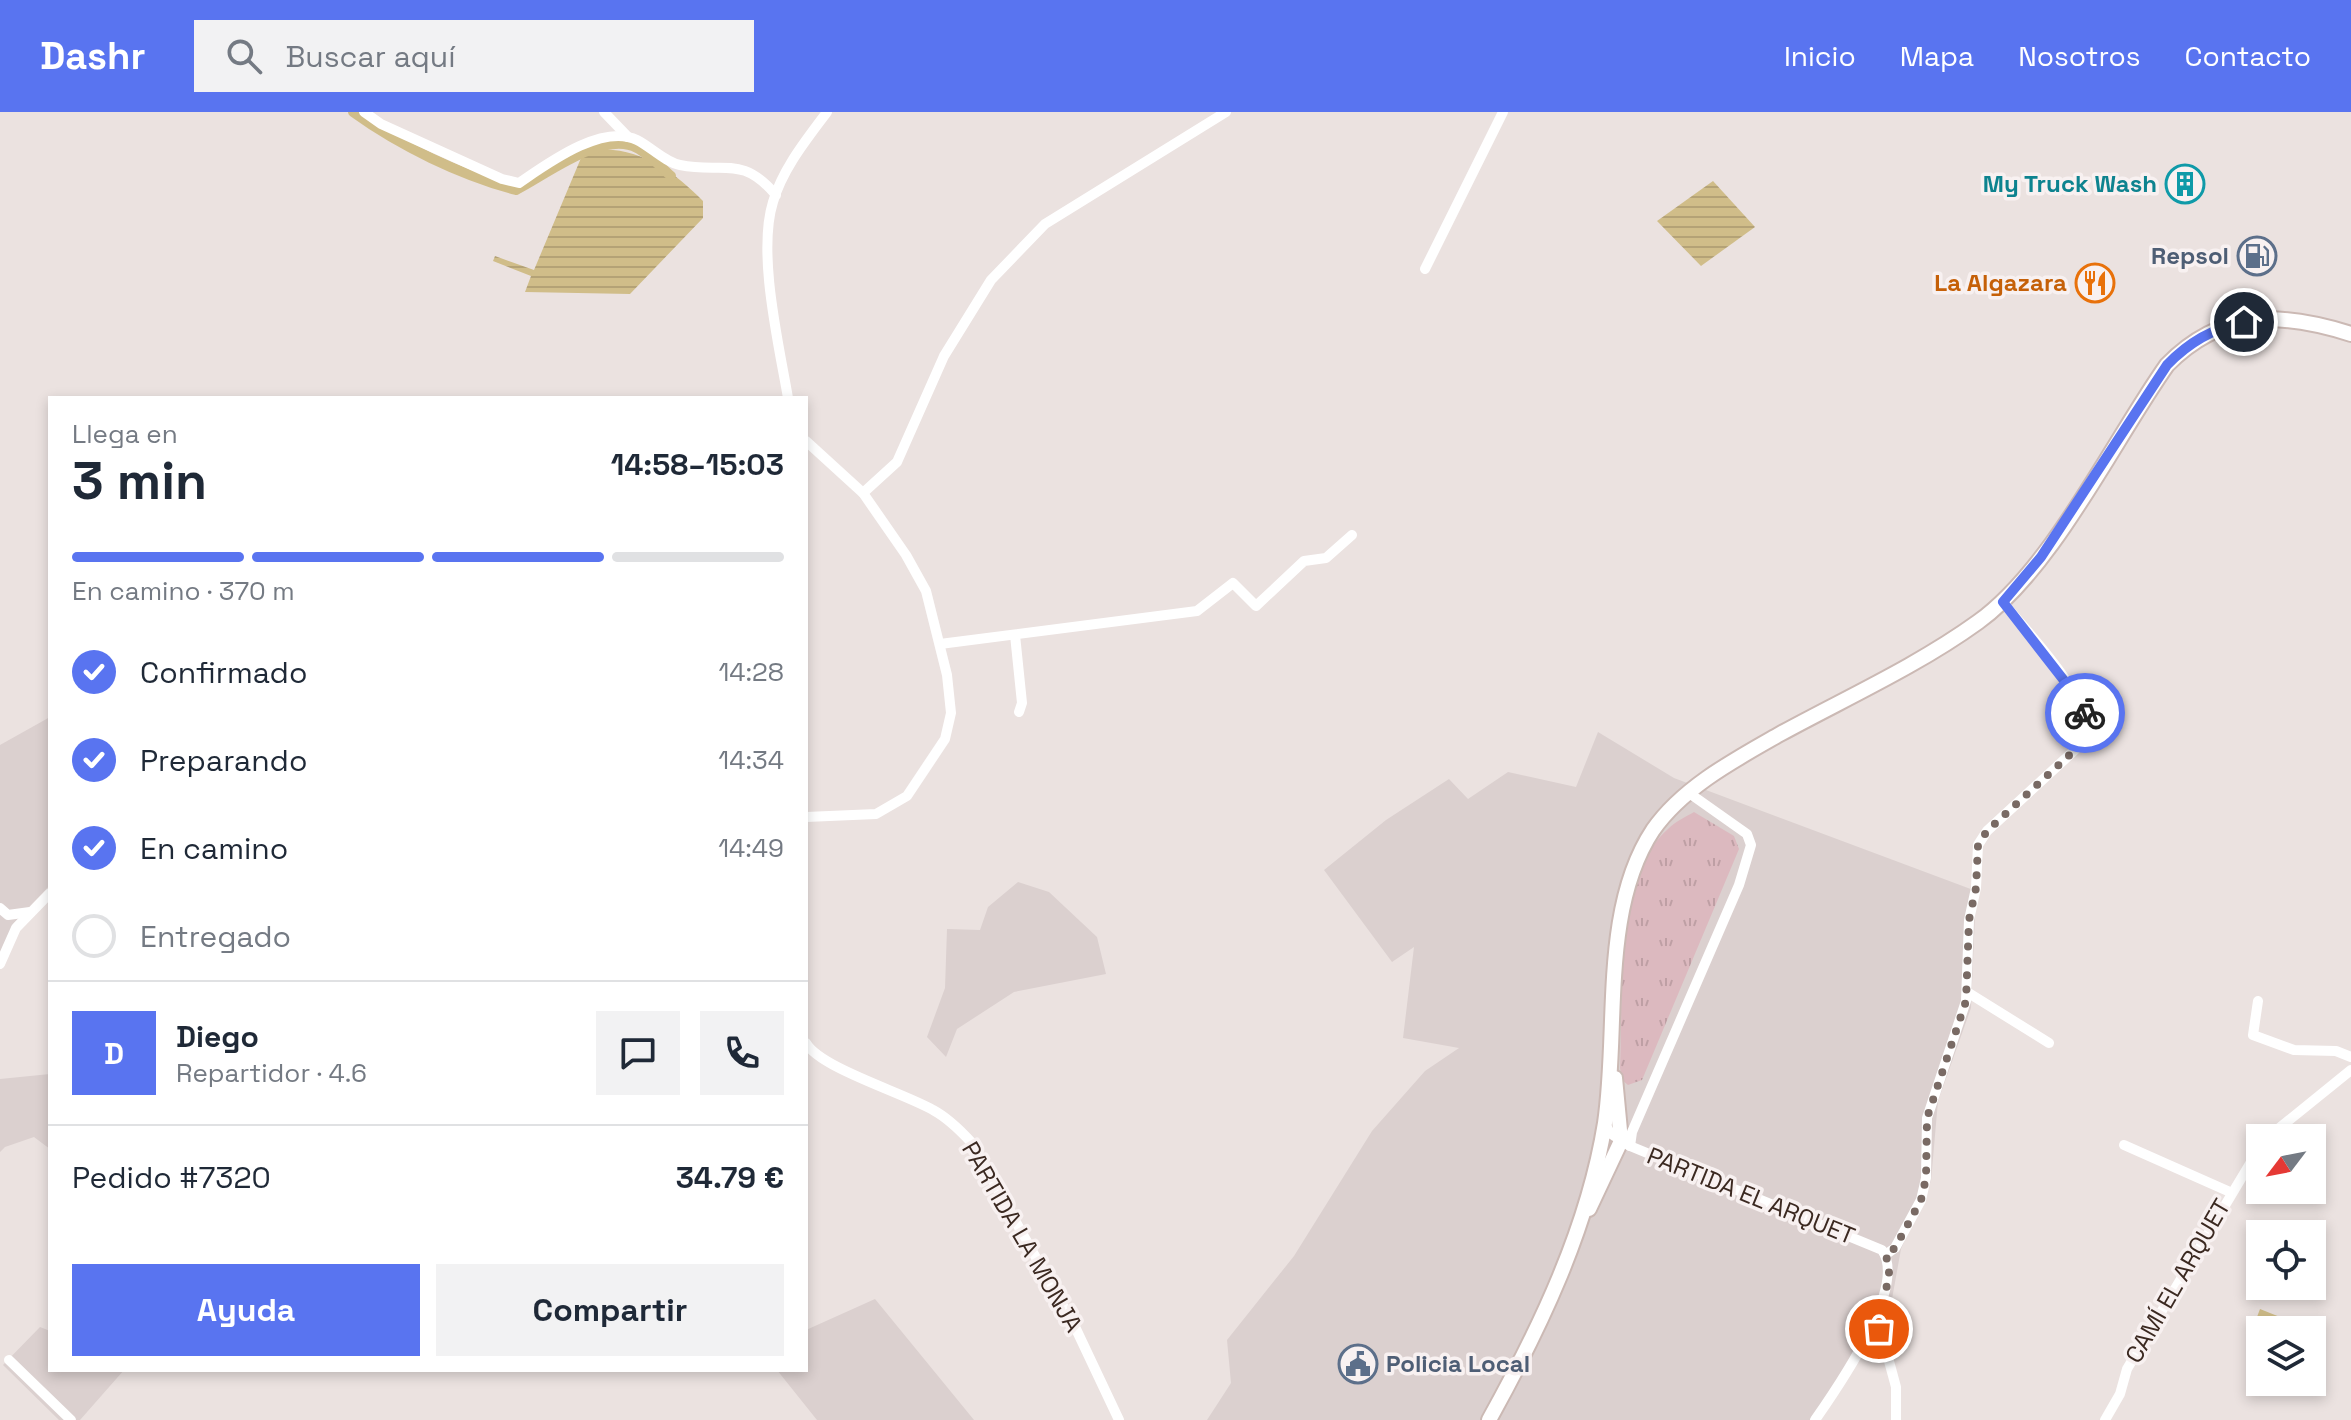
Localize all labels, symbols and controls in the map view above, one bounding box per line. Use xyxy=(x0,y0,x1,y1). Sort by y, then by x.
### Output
search box xyxy=(194,20,754,92)
text: Dashr xyxy=(40,32,146,80)
icon: search xyxy=(222,34,266,78)
text: Buscar aquí xyxy=(286,37,456,76)
text: Inicio xyxy=(1784,38,1856,74)
text: Mapa xyxy=(1900,38,1974,74)
text: Nosotros xyxy=(2018,38,2141,74)
text: Contacto xyxy=(2185,38,2311,74)
building icon: My Truck Wash xyxy=(2164,163,2206,205)
place label: My Truck Wash xyxy=(1983,168,2157,199)
fuel station icon: Repsol xyxy=(2236,235,2278,277)
place label: Repsol xyxy=(2151,240,2229,271)
restaurant icon: La Algazara xyxy=(2074,262,2116,304)
place label: La Algazara xyxy=(1934,267,2067,298)
pin xyxy=(2210,288,2278,356)
icon: home xyxy=(2222,300,2266,344)
text: Llega en xyxy=(72,417,178,451)
text: 14:58–15:03 xyxy=(611,445,784,484)
text: 3 min xyxy=(72,448,207,514)
text: En camino · 370 m xyxy=(72,574,295,608)
icon: check xyxy=(72,650,116,694)
text: Confirmado xyxy=(140,653,307,692)
text: 14:28 xyxy=(718,655,784,689)
courier xyxy=(2045,673,2125,753)
icon: bike xyxy=(2063,691,2107,735)
icon: check xyxy=(72,738,116,782)
text: Preparando xyxy=(140,741,307,780)
text: 14:34 xyxy=(718,743,784,777)
icon: check xyxy=(72,826,116,870)
text: En camino xyxy=(140,829,288,868)
text: 14:49 xyxy=(718,831,784,865)
text: Entregado xyxy=(140,917,291,956)
button: chat xyxy=(596,1011,680,1095)
button: phone xyxy=(700,1011,784,1095)
text: Diego xyxy=(176,1017,259,1056)
text: D xyxy=(104,1034,124,1073)
text: Repartidor · 4.6 xyxy=(176,1056,367,1090)
north arrow xyxy=(2246,1124,2326,1204)
map controls xyxy=(2246,1124,2326,1396)
street label: PARTIDA LA MONJA xyxy=(955,1136,1090,1338)
street label: PARTIDA EL ARQUET xyxy=(1643,1140,1860,1251)
text: Pedido #7320 xyxy=(72,1158,271,1197)
text: 34.79 € xyxy=(676,1158,784,1197)
street label: CAMÍ EL ARQUET xyxy=(2118,1193,2237,1369)
button: locate xyxy=(2246,1220,2326,1300)
button: Ayuda xyxy=(72,1264,420,1356)
button: Compartir xyxy=(436,1264,784,1356)
pin xyxy=(1845,1295,1913,1363)
icon: bag xyxy=(1857,1307,1901,1351)
button: layers xyxy=(2246,1316,2326,1396)
public building icon: Policia Local xyxy=(1337,1343,1379,1385)
place label: Policia Local xyxy=(1386,1348,1530,1379)

